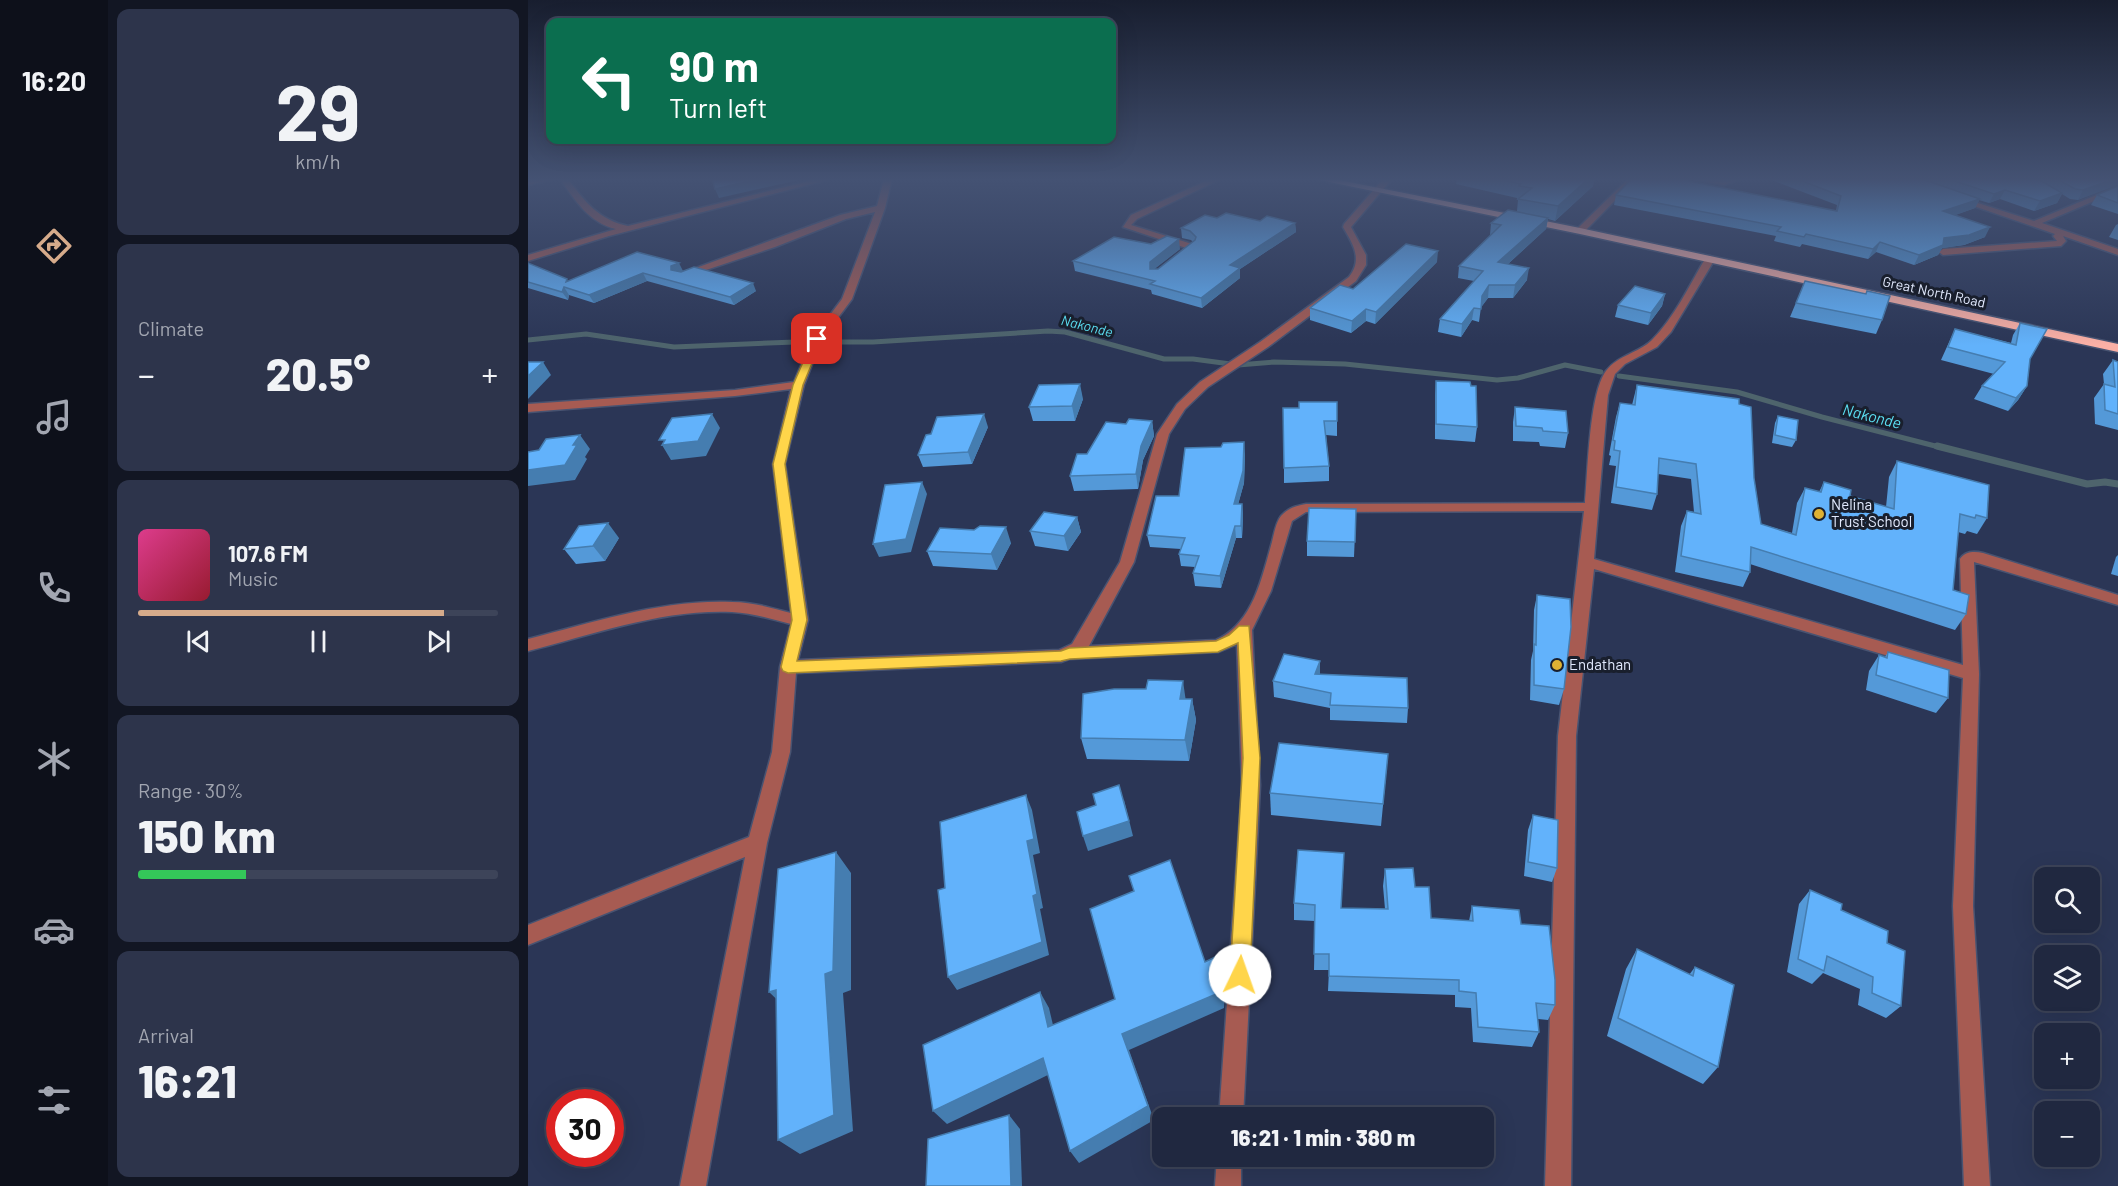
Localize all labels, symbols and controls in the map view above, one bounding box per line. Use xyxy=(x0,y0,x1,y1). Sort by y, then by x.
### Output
text: 90 m xyxy=(669,40,759,90)
icon: left xyxy=(570,42,648,120)
text: 29 xyxy=(275,63,361,157)
text: 16:20 xyxy=(22,64,86,96)
text: Turn left xyxy=(669,91,767,123)
text: km/h xyxy=(295,149,341,173)
icon: directions xyxy=(33,225,75,267)
street label: Great North Road xyxy=(1881,272,1987,311)
water label: Nakonde xyxy=(1060,311,1115,340)
pin xyxy=(791,313,842,364)
text: Climate xyxy=(138,316,204,340)
icon: arrive xyxy=(800,322,833,355)
text: 20.5° xyxy=(266,346,370,400)
text: − xyxy=(138,354,155,394)
text: + xyxy=(482,354,498,394)
icon: music xyxy=(33,396,75,438)
water label: Nakonde xyxy=(1841,399,1903,432)
place label: Nelina Trust School xyxy=(1831,495,1912,530)
marker: Nelina Trust School xyxy=(1812,507,1826,521)
text: 107.6 FM xyxy=(228,540,308,566)
text: Music xyxy=(228,566,278,590)
icon: phone xyxy=(33,567,75,609)
icon: previous xyxy=(182,625,215,658)
icon: pause xyxy=(302,625,335,658)
icon: next xyxy=(422,625,455,658)
place label: Endathan xyxy=(1569,655,1631,673)
marker: Endathan xyxy=(1550,658,1564,672)
icon: climate xyxy=(33,738,75,780)
text: Range · 30% xyxy=(138,778,243,802)
text: 150 km xyxy=(138,808,276,862)
map controls xyxy=(2034,867,2100,1167)
button: search xyxy=(2034,867,2100,933)
icon: car xyxy=(33,909,75,951)
position arrow xyxy=(1208,943,1272,1007)
button: layers xyxy=(2034,945,2100,1011)
text: Arrival xyxy=(138,1023,194,1047)
button: + xyxy=(2034,1023,2100,1089)
text: 16:21 xyxy=(138,1053,237,1107)
icon: filters xyxy=(33,1079,75,1121)
speed limit sign: 30 xyxy=(546,1089,624,1167)
button: − xyxy=(2034,1101,2100,1167)
text: 16:21 · 1 min · 380 m xyxy=(1231,1124,1415,1150)

